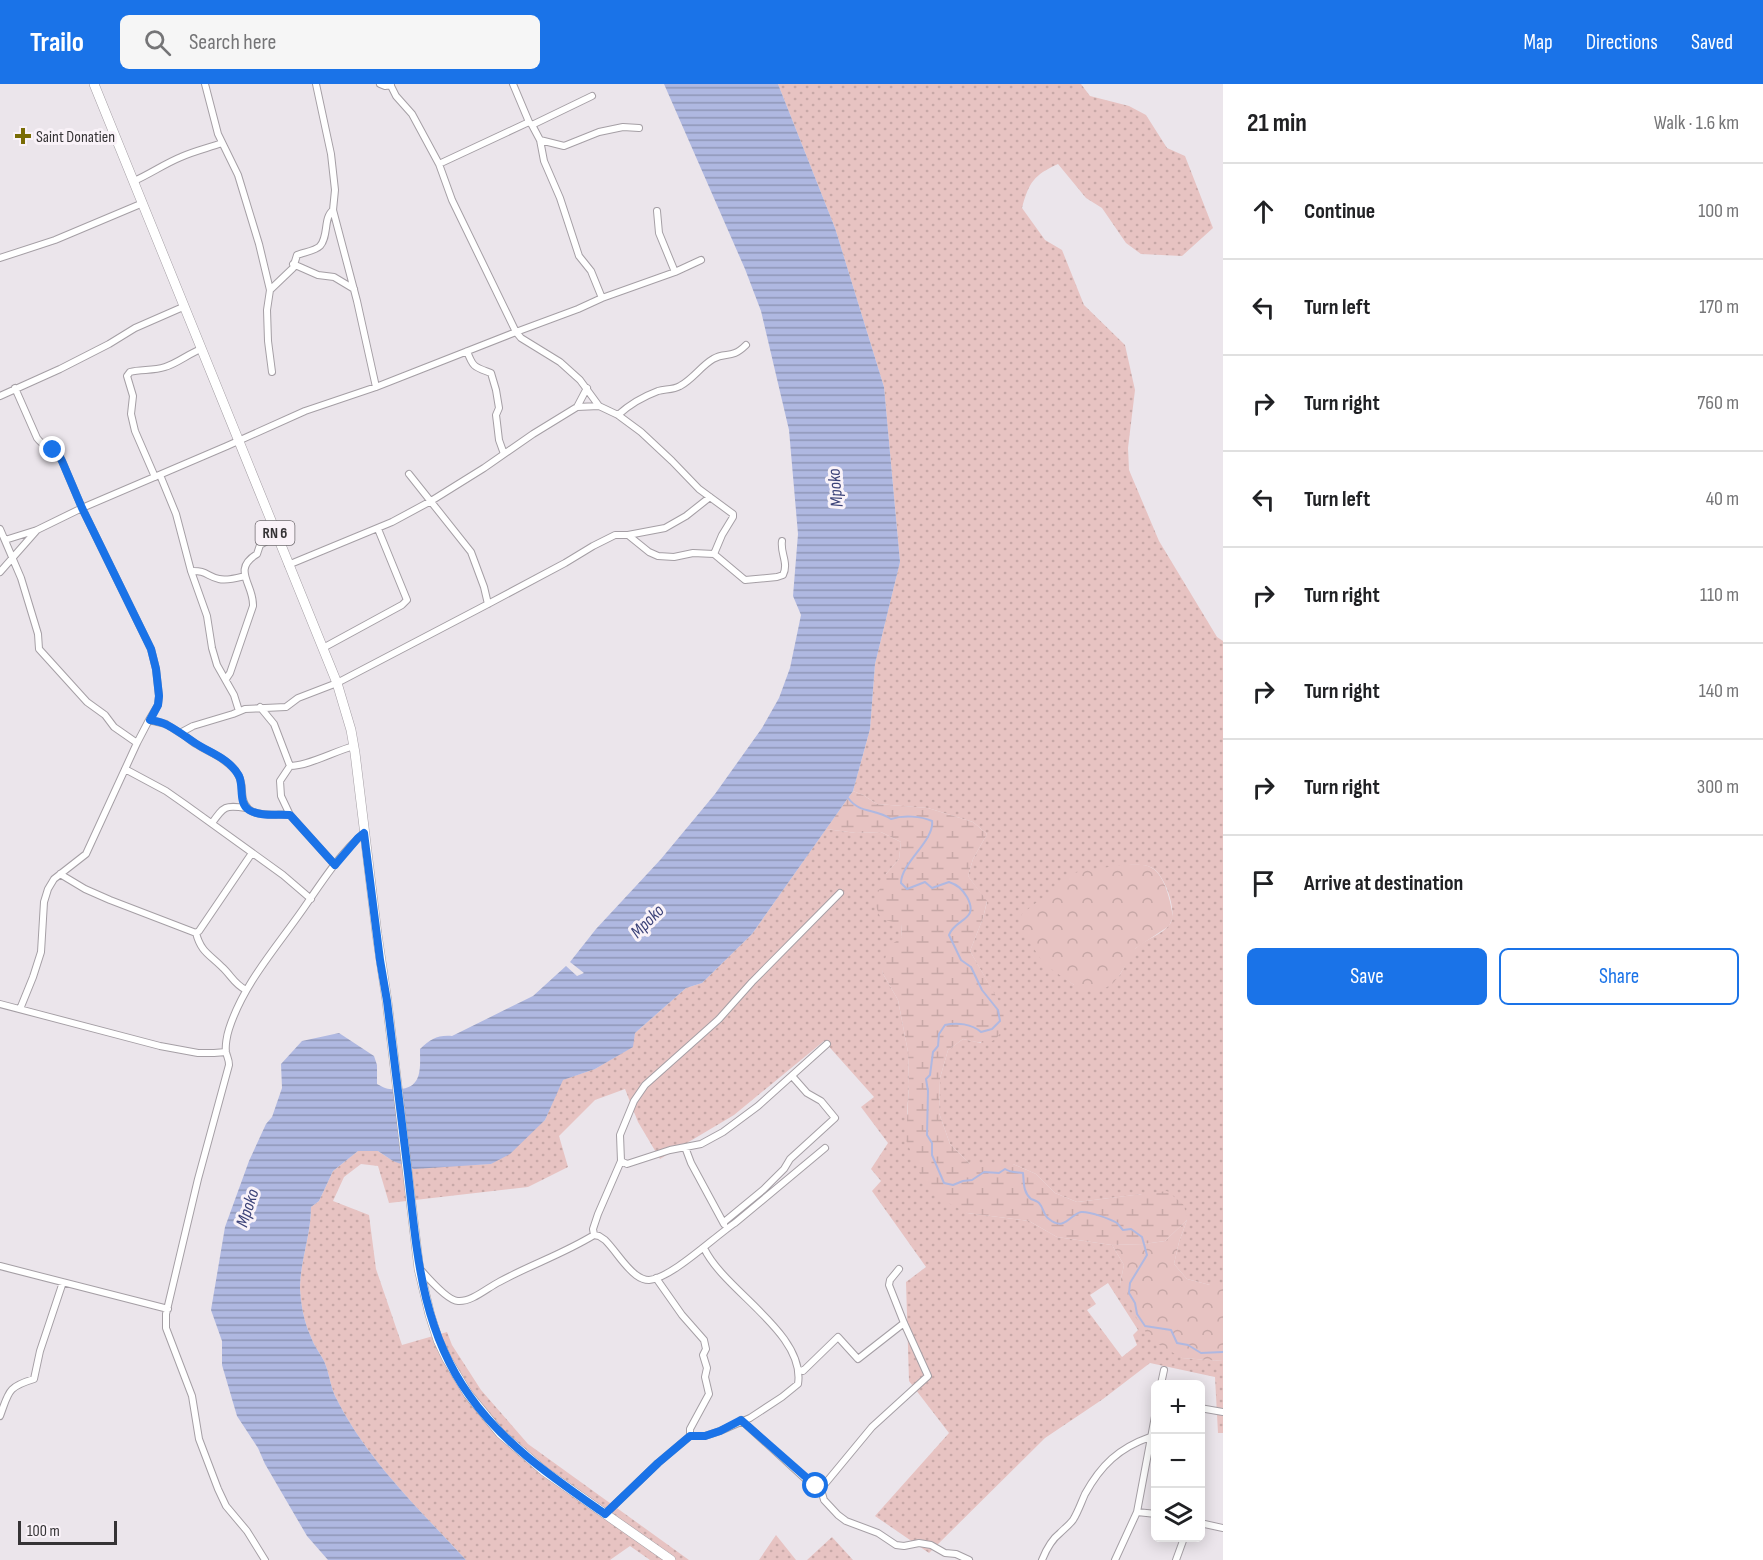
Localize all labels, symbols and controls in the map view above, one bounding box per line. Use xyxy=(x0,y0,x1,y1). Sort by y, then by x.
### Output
search box xyxy=(120,15,540,69)
text: Trailo xyxy=(30,26,84,59)
icon: search xyxy=(141,26,174,59)
text: Search here xyxy=(189,29,276,56)
text: Map xyxy=(1523,30,1553,55)
text: Directions xyxy=(1586,30,1658,55)
text: Saved xyxy=(1691,30,1733,55)
text: 21 min xyxy=(1247,108,1307,139)
text: Walk · 1.6 km xyxy=(1654,111,1739,135)
marker: Saint Donatien xyxy=(14,127,32,145)
place label: Saint Donatien xyxy=(36,128,115,147)
icon: ahead xyxy=(1247,195,1280,228)
text: Continue xyxy=(1304,198,1375,225)
text: 100 m xyxy=(1698,199,1739,223)
icon: left xyxy=(1247,291,1280,324)
text: Turn left xyxy=(1304,294,1370,321)
text: 170 m xyxy=(1699,295,1739,319)
icon: right xyxy=(1247,387,1280,420)
text: Turn right xyxy=(1304,390,1380,417)
text: 760 m xyxy=(1697,391,1739,415)
route end xyxy=(39,436,65,462)
water label: Mpoko xyxy=(823,467,848,508)
icon: left xyxy=(1247,483,1280,516)
text: Turn left xyxy=(1304,486,1370,513)
text: 40 m xyxy=(1706,487,1739,511)
road number: RN 6 xyxy=(256,521,294,545)
icon: right xyxy=(1247,579,1280,612)
text: Turn right xyxy=(1304,582,1380,609)
text: 110 m xyxy=(1700,583,1739,607)
icon: right xyxy=(1247,675,1280,708)
text: Turn right xyxy=(1304,678,1380,705)
text: 140 m xyxy=(1699,679,1739,703)
icon: right xyxy=(1247,771,1280,804)
text: Turn right xyxy=(1304,774,1380,801)
text: 300 m xyxy=(1697,775,1739,799)
icon: arrive xyxy=(1247,867,1280,900)
text: Arrive at destination xyxy=(1304,870,1463,897)
water label: Mpoko xyxy=(626,900,669,942)
button: Save xyxy=(1247,948,1487,1005)
button: Share xyxy=(1499,948,1739,1005)
water label: Mpoko xyxy=(231,1186,264,1230)
map controls xyxy=(1151,1380,1205,1542)
button: + xyxy=(1151,1380,1205,1434)
button: − xyxy=(1151,1434,1205,1488)
route start xyxy=(802,1472,828,1498)
button: layers xyxy=(1151,1488,1205,1542)
scale bar xyxy=(18,1518,117,1546)
text: 100 m xyxy=(27,1522,60,1541)

